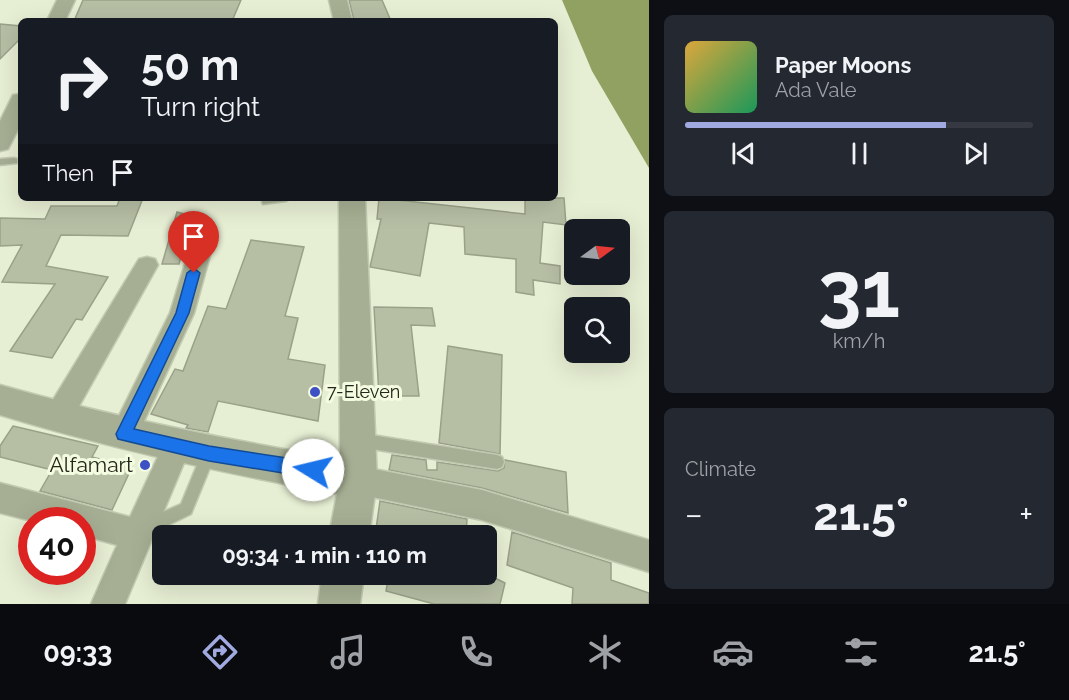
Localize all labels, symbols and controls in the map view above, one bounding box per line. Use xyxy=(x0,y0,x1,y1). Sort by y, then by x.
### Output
text: 50 m xyxy=(141,41,239,90)
icon: right xyxy=(42,42,120,120)
text: Paper Moons xyxy=(775,52,911,78)
text: Ada Vale xyxy=(775,78,857,102)
text: Turn right xyxy=(141,91,260,122)
icon: previous xyxy=(727,137,760,170)
icon: pause xyxy=(843,137,876,170)
icon: next xyxy=(959,137,992,170)
icon: arrive xyxy=(106,156,139,189)
text: Then xyxy=(42,160,94,186)
pin xyxy=(168,211,219,273)
north arrow xyxy=(564,219,630,285)
map controls xyxy=(564,219,630,363)
icon: arrive xyxy=(177,220,210,253)
text: 31 xyxy=(818,244,900,335)
button: search xyxy=(564,297,630,363)
text: km/h xyxy=(833,329,885,353)
place label: 7-Eleven xyxy=(327,381,400,402)
marker: 7-Eleven xyxy=(308,385,322,399)
position arrow xyxy=(281,438,345,502)
place label: Alfamart xyxy=(50,452,133,477)
text: Climate xyxy=(685,457,756,481)
marker: Alfamart xyxy=(138,458,152,472)
text: 21.5° xyxy=(813,488,909,541)
text: − xyxy=(685,495,703,534)
text: + xyxy=(1019,495,1033,534)
speed limit sign: 40 xyxy=(18,507,96,585)
text: 09:34 · 1 min · 110 m xyxy=(222,542,427,568)
icon: directions xyxy=(199,631,241,673)
icon: music xyxy=(327,631,369,673)
icon: phone xyxy=(455,631,497,673)
icon: climate xyxy=(584,631,626,673)
icon: car xyxy=(712,631,754,673)
icon: filters xyxy=(840,631,882,673)
text: 09:33 xyxy=(43,637,112,668)
text: 21.5° xyxy=(969,637,1026,668)

